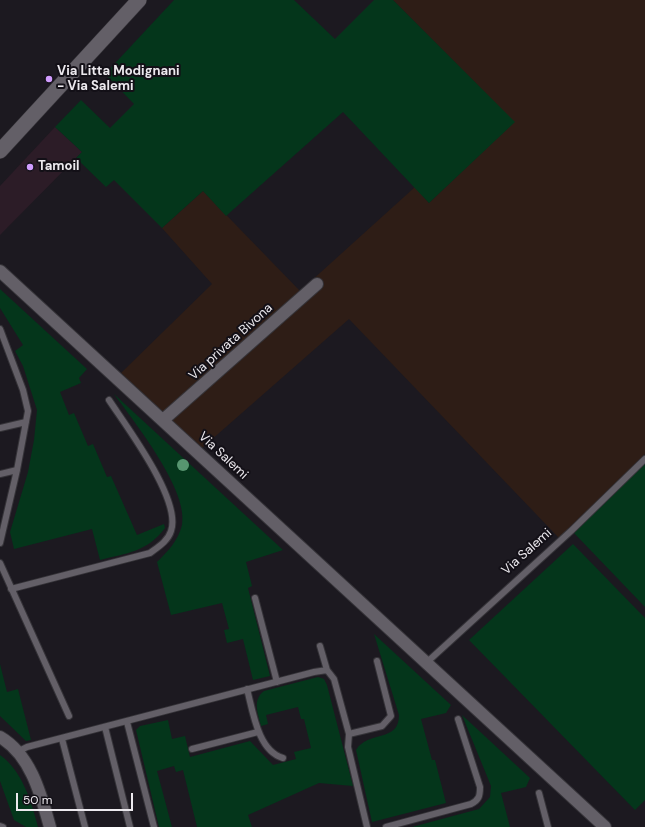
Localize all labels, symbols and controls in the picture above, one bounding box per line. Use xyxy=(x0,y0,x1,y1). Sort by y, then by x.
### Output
place label: Via Litta Modignani - Via Salemi xyxy=(57,64,180,95)
marker: Via Litta Modignani - Via Salemi xyxy=(44,74,54,84)
place label: Tamoil xyxy=(38,159,79,175)
marker: Tamoil xyxy=(25,162,35,172)
street label: Via privata Bivona xyxy=(186,300,276,384)
street label: Via Salemi xyxy=(195,429,251,483)
street label: Via Salemi xyxy=(499,525,555,579)
scale bar xyxy=(18,785,135,811)
text: 50 m xyxy=(23,792,52,808)

